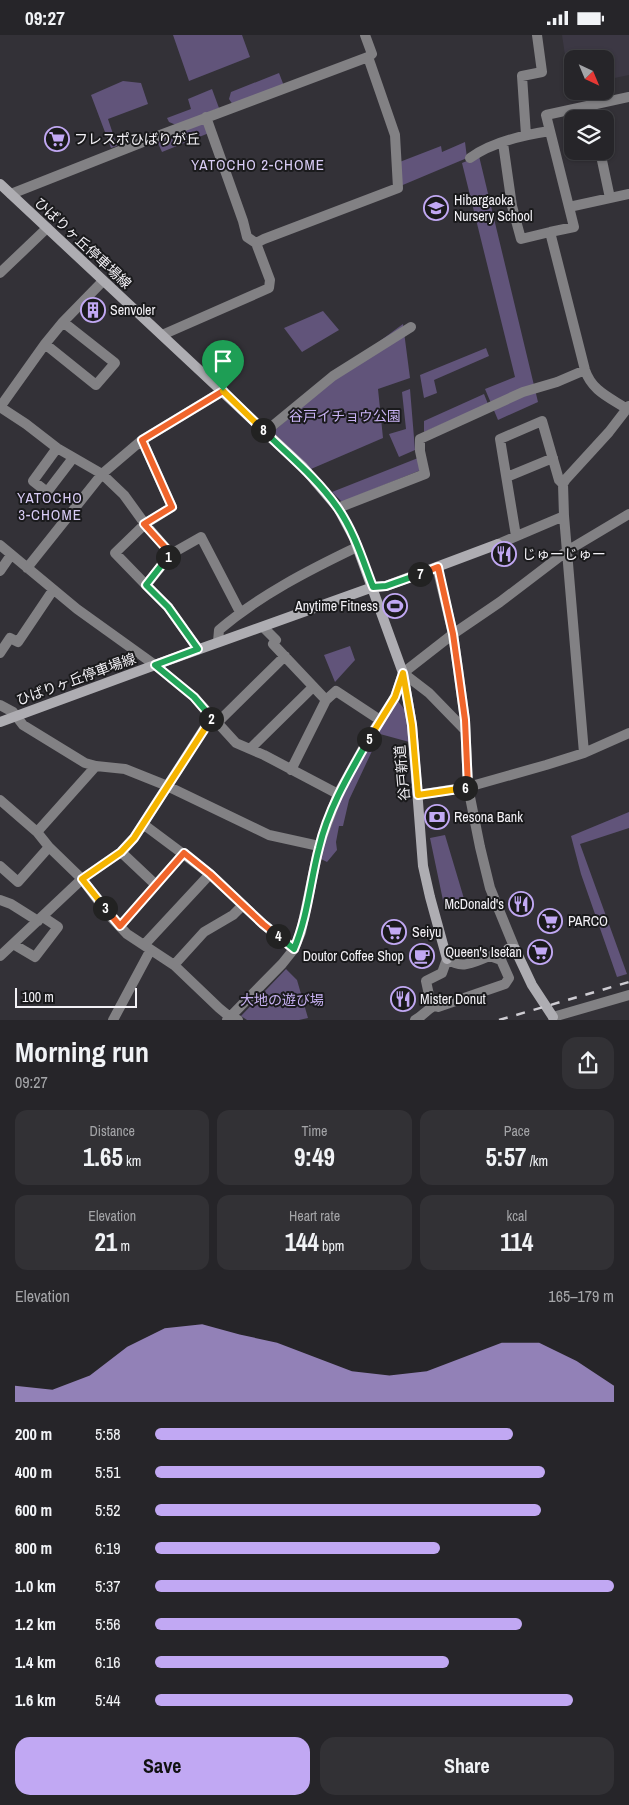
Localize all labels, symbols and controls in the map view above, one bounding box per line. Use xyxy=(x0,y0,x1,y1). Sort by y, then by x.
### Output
text: 09:27 xyxy=(25,5,65,31)
north arrow xyxy=(564,50,614,100)
map controls xyxy=(564,50,614,160)
button: layers xyxy=(564,110,614,160)
supermarket icon: フレスポひばりが丘 xyxy=(44,126,70,152)
place label: フレスポひばりが丘 xyxy=(74,130,200,148)
district label: YATOCHO 2-CHOME xyxy=(191,154,325,175)
place label: Hibargaoka Nursery School xyxy=(454,191,532,225)
street label: ひばりヶ丘停車場線 xyxy=(31,193,135,293)
school or university icon: Hibargaoka Nursery School xyxy=(423,195,449,221)
building icon: Senvoler xyxy=(80,297,106,323)
place label: Senvoler xyxy=(110,301,155,319)
pin xyxy=(202,340,244,391)
icon: arrive xyxy=(209,347,237,375)
park label: 谷戸イチョウ公園 xyxy=(289,407,401,425)
pin: 8 xyxy=(250,417,276,443)
text: 8 xyxy=(260,421,267,439)
district label: YATOCHO 3-CHOME xyxy=(17,487,83,525)
restaurant icon: じゅーじゅー xyxy=(491,541,517,567)
pin: 1 xyxy=(156,545,180,569)
place label: じゅーじゅー xyxy=(522,545,606,563)
text: 1 xyxy=(165,548,172,566)
pin: 7 xyxy=(408,561,432,587)
text: 7 xyxy=(417,565,424,583)
sports icon: Anytime Fitness xyxy=(382,593,408,619)
place label: Anytime Fitness xyxy=(294,597,378,615)
street label: ひばりヶ丘停車場線 xyxy=(14,649,138,709)
pin: 2 xyxy=(198,707,224,731)
text: 2 xyxy=(208,710,215,728)
pin: 5 xyxy=(356,727,382,751)
text: 5 xyxy=(366,730,373,748)
street label: 谷戸新道 xyxy=(391,744,413,802)
pin: 6 xyxy=(452,775,478,801)
text: 6 xyxy=(462,779,469,797)
bank icon: Resona Bank xyxy=(424,804,450,830)
place label: Resona Bank xyxy=(454,808,523,826)
restaurant icon: McDonald's xyxy=(508,891,534,917)
pin: 3 xyxy=(92,895,118,921)
place label: McDonald's xyxy=(444,895,504,913)
text: 3 xyxy=(102,899,109,917)
supermarket icon: PARCO xyxy=(537,908,563,934)
place label: PARCO xyxy=(568,912,608,930)
supermarket icon: Seiyu xyxy=(381,919,407,945)
pin: 4 xyxy=(266,923,290,949)
place label: Seiyu xyxy=(412,923,441,941)
text: 4 xyxy=(275,927,282,945)
supermarket icon: Queen's Isetan xyxy=(527,939,553,965)
cafe icon: Doutor Coffee Shop xyxy=(409,943,435,969)
place label: Queen's Isetan xyxy=(445,943,522,961)
place label: Doutor Coffee Shop xyxy=(303,947,404,965)
scale bar xyxy=(15,985,138,1008)
restaurant icon: Mister Donut xyxy=(390,986,416,1012)
text: 100 m xyxy=(22,988,54,1006)
place label: Mister Donut xyxy=(420,990,486,1008)
park label: 大地の遊び場 xyxy=(240,991,324,1009)
text: Morning run xyxy=(15,1033,149,1071)
button: share xyxy=(562,1037,614,1089)
text: 09:27 xyxy=(15,1071,48,1093)
text: Distance xyxy=(90,1122,135,1140)
text: Time xyxy=(302,1122,327,1140)
text: Pace xyxy=(504,1122,530,1140)
text: 1.65 xyxy=(83,1140,123,1174)
text: 9:49 xyxy=(294,1140,335,1174)
text: 5:57 xyxy=(485,1140,526,1174)
text: km xyxy=(123,1152,141,1170)
text: /km xyxy=(526,1152,548,1170)
text: Elevation xyxy=(88,1207,136,1225)
text: Heart rate xyxy=(289,1207,340,1225)
text: kcal xyxy=(507,1207,527,1225)
text: 21 xyxy=(94,1225,117,1259)
text: 144 xyxy=(285,1225,319,1259)
text: 114 xyxy=(500,1225,533,1259)
text: m xyxy=(117,1237,130,1255)
text: bpm xyxy=(319,1237,344,1255)
text: Elevation xyxy=(15,1285,70,1307)
text: 165–179 m xyxy=(548,1285,614,1307)
text: 200 m xyxy=(15,1423,52,1445)
text: 5:58 xyxy=(95,1423,121,1445)
text: 400 m xyxy=(15,1461,52,1483)
text: 5:51 xyxy=(95,1461,121,1483)
text: 600 m xyxy=(15,1499,52,1521)
text: 5:52 xyxy=(95,1499,121,1521)
text: 800 m xyxy=(15,1537,52,1559)
text: 6:19 xyxy=(95,1537,121,1559)
text: 1.0 km xyxy=(15,1575,56,1597)
text: 5:37 xyxy=(95,1575,121,1597)
text: 1.2 km xyxy=(15,1613,56,1635)
text: 5:56 xyxy=(95,1613,121,1635)
text: 1.4 km xyxy=(15,1651,56,1673)
text: 6:16 xyxy=(95,1651,121,1673)
text: 1.6 km xyxy=(15,1689,56,1711)
text: 5:44 xyxy=(95,1689,121,1711)
button: Save xyxy=(15,1737,310,1795)
button: Share xyxy=(320,1737,614,1795)

